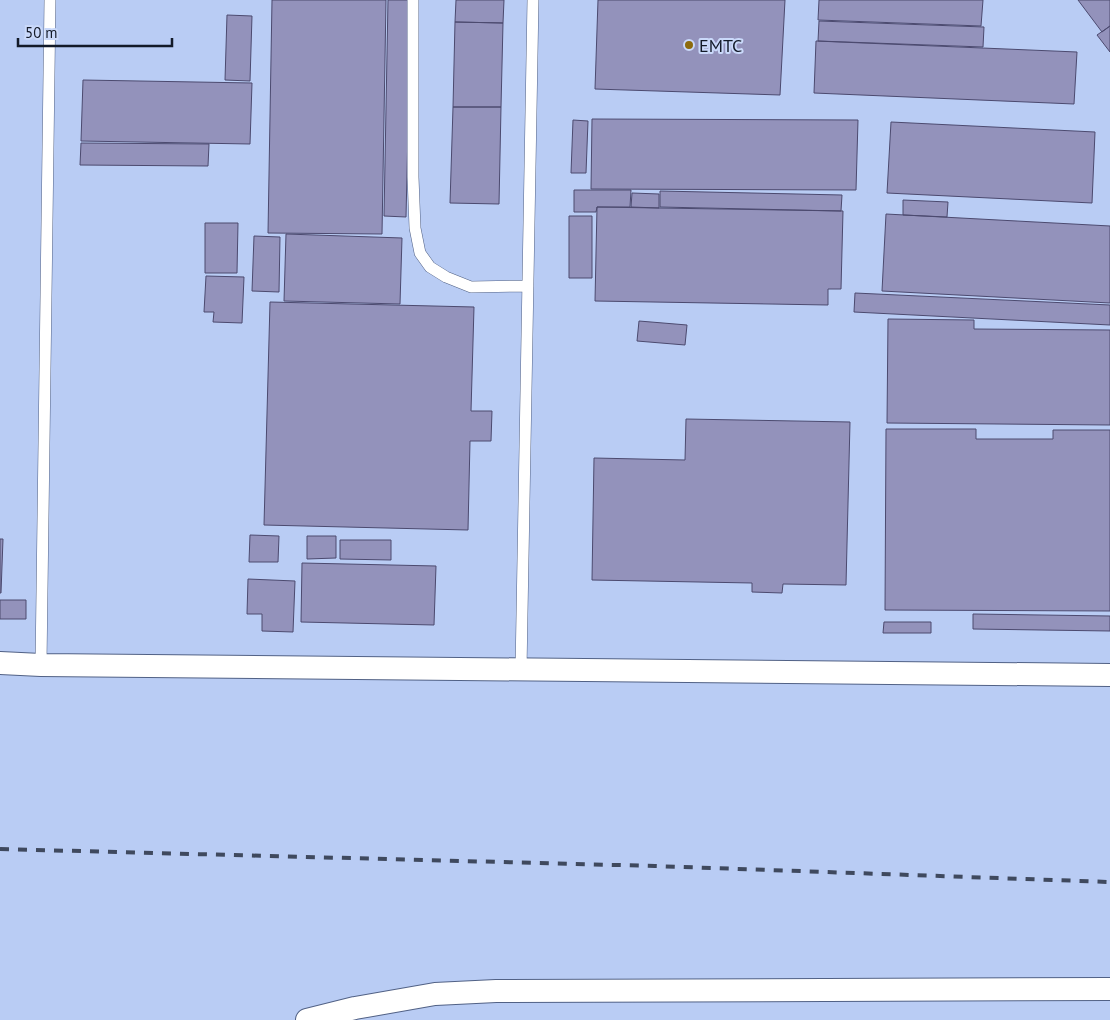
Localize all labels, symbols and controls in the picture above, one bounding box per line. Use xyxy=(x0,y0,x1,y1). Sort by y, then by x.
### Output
scale bar xyxy=(18,15,171,47)
text: 50 m xyxy=(25,23,58,42)
place label: EMTC xyxy=(699,34,742,57)
marker: EMTC xyxy=(683,39,695,51)

